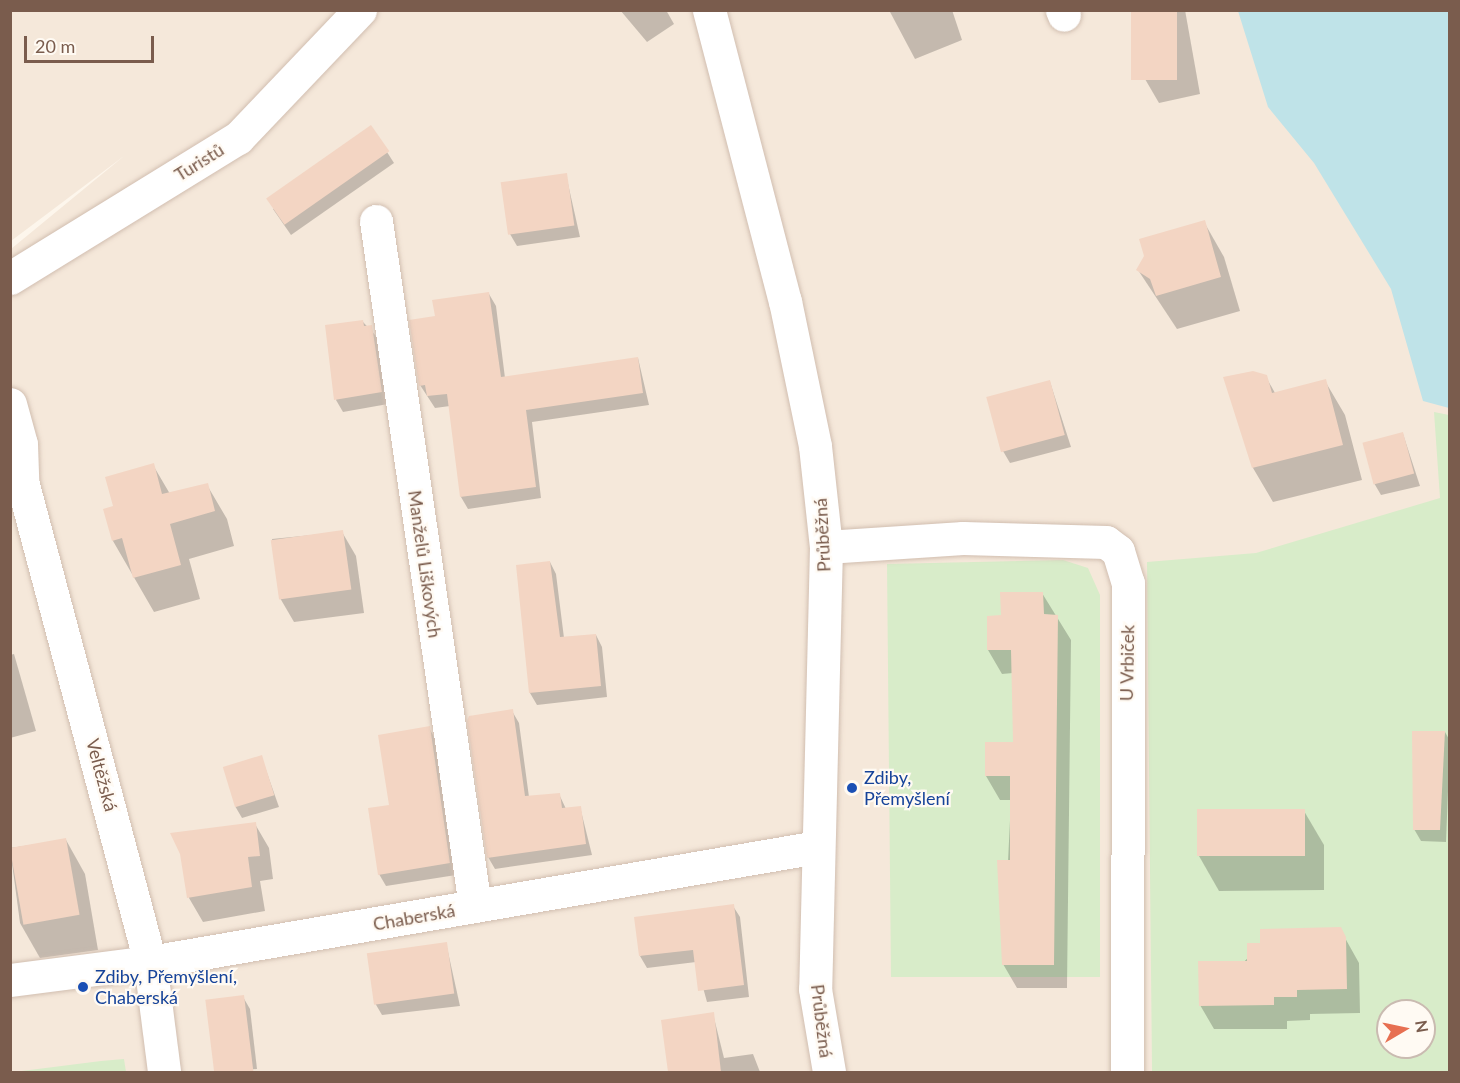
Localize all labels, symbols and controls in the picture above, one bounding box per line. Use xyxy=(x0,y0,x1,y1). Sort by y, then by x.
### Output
scale bar xyxy=(27,24,158,62)
text: 20 m xyxy=(35,35,75,57)
street label: Turistů xyxy=(170,139,228,185)
street label: Manželů Liškových xyxy=(404,489,446,639)
street label: Průběžná xyxy=(809,498,835,572)
street label: U Vrbiček xyxy=(1116,624,1138,702)
street label: Veltěžská xyxy=(82,736,122,814)
place label: Zdiby, Přemyšlení xyxy=(864,767,950,810)
marker: Zdiby, Přemyšlení xyxy=(845,781,859,795)
street label: Chaberská xyxy=(371,899,457,935)
place label: Zdiby, Přemyšlení, Chaberská xyxy=(95,966,237,1008)
marker: Zdiby, Přemyšlení, Chaberská xyxy=(76,980,90,994)
street label: Průběžná xyxy=(807,983,837,1059)
north arrow xyxy=(1376,999,1436,1059)
text: N xyxy=(1412,1019,1433,1034)

